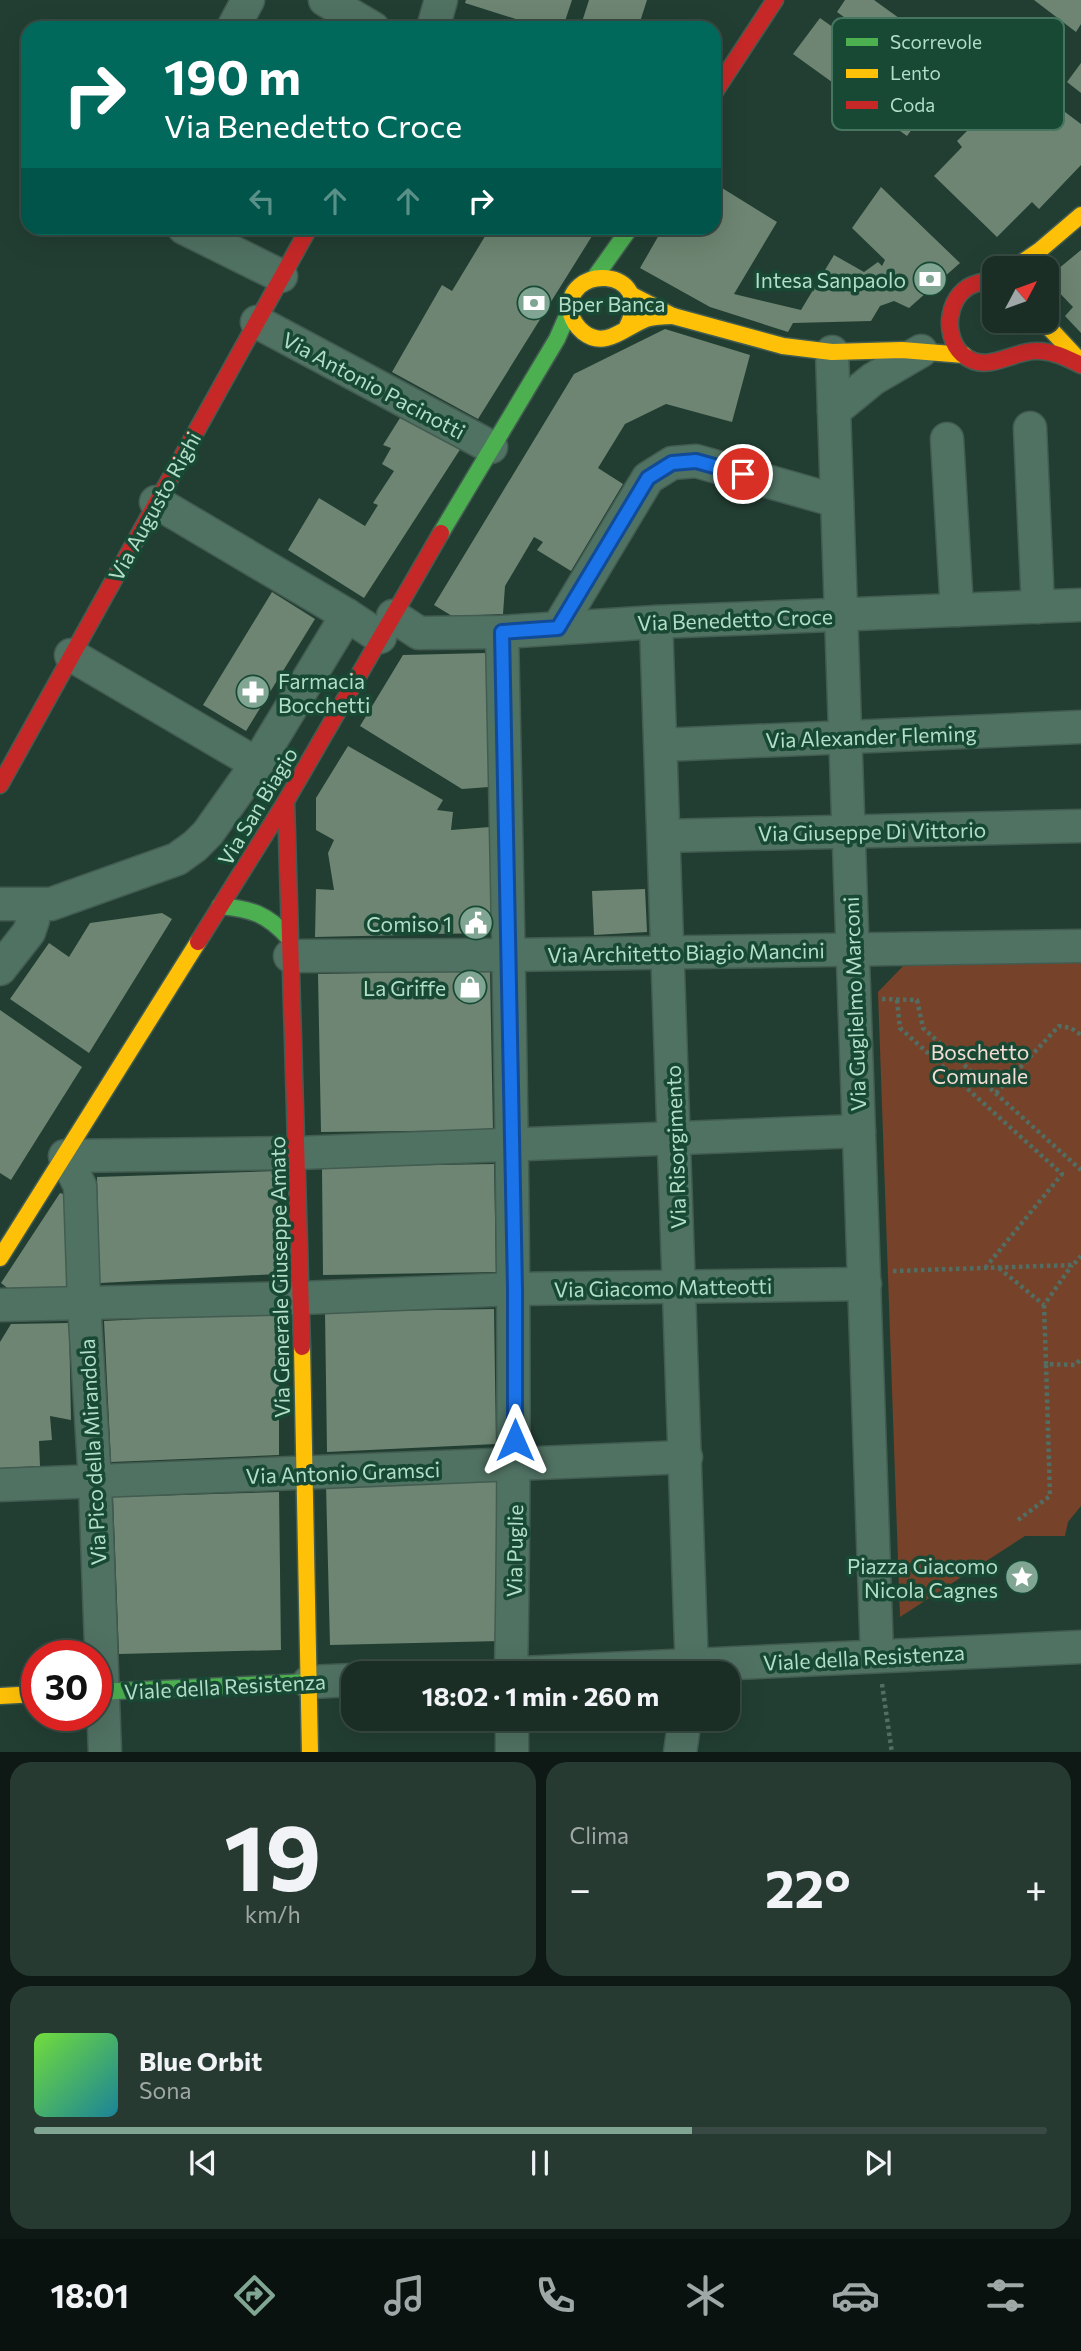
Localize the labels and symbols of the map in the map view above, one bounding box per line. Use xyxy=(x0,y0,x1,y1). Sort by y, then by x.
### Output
legend xyxy=(832,18,1064,130)
text: Scorrevole xyxy=(890,30,982,53)
text: Lento xyxy=(890,61,941,84)
text: Coda xyxy=(890,93,935,116)
north arrow xyxy=(982,256,1059,332)
bank icon: Intesa Sanpaolo xyxy=(911,260,949,298)
place label: Intesa Sanpaolo xyxy=(755,267,906,292)
bank icon: Bper Banca xyxy=(515,284,553,322)
place label: Bper Banca xyxy=(558,291,665,316)
street label: Via Antonio Pacinotti xyxy=(278,326,470,444)
street label: Via Augusto Righi xyxy=(103,427,205,585)
pin xyxy=(713,444,773,504)
street label: Via Benedetto Croce xyxy=(637,603,833,635)
place label: Farmacia Bocchetti xyxy=(278,668,370,717)
pharmacy icon: Farmacia Bocchetti xyxy=(234,673,272,711)
street label: Via Alexander Fleming xyxy=(765,720,977,752)
street label: Via San Biagio xyxy=(212,742,302,870)
street label: Via Giuseppe Di Vittorio xyxy=(758,817,986,845)
street label: Via Guglielmo Marconi xyxy=(838,896,870,1112)
public building icon: Comiso 1 xyxy=(457,904,495,942)
place label: Comiso 1 xyxy=(366,911,452,936)
street label: Via Architetto Biagio Mancini xyxy=(547,937,825,967)
shop icon: La Griffe xyxy=(451,968,489,1006)
place label: La Griffe xyxy=(363,975,446,1000)
park label: Boschetto Comunale xyxy=(931,1039,1029,1088)
street label: Via Risorgimento xyxy=(660,1065,690,1229)
street label: Via Generale Giuseppe Amato xyxy=(264,1136,294,1418)
street label: Via Giacomo Matteotti xyxy=(554,1273,772,1301)
street label: Via Pico della Mirandola xyxy=(74,1338,110,1566)
position arrow xyxy=(478,1403,552,1477)
street label: Via Antonio Gramsci xyxy=(245,1456,441,1488)
street label: Via Puglie xyxy=(501,1504,527,1598)
place label: Piazza Giacomo Nicola Cagnes xyxy=(847,1553,998,1602)
place icon: Piazza Giacomo Nicola Cagnes xyxy=(1003,1558,1041,1596)
street label: Viale della Resistenza xyxy=(762,1639,966,1675)
speed limit sign: 30 xyxy=(21,1640,112,1731)
street label: Viale della Resistenza xyxy=(123,1668,327,1704)

